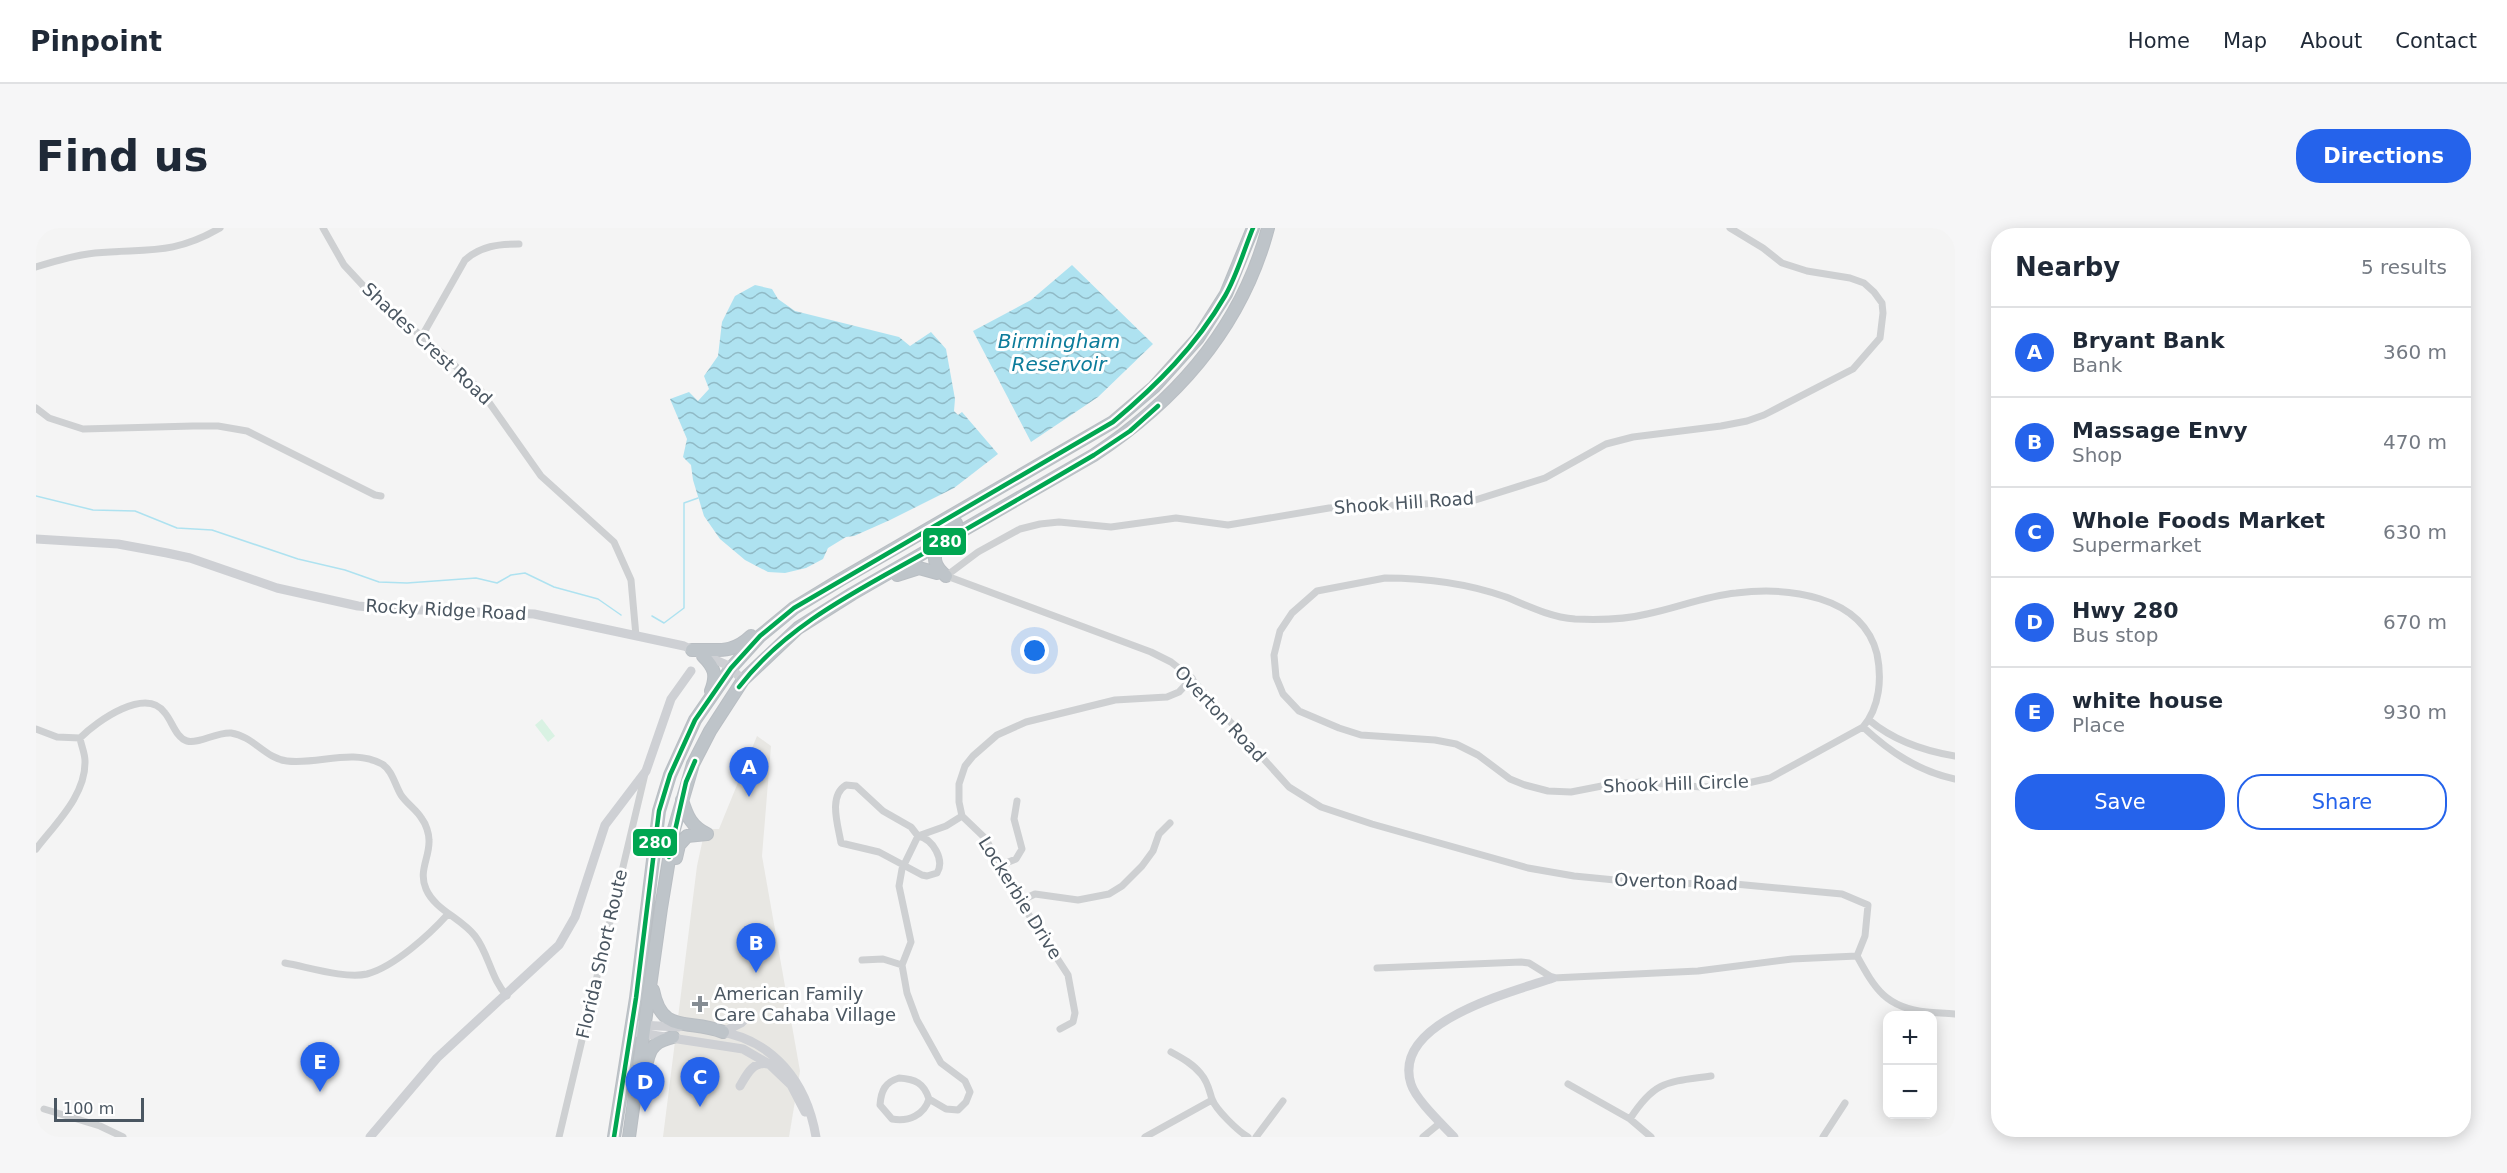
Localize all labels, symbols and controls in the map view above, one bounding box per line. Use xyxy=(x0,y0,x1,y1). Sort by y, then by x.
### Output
text: Pinpoint xyxy=(30,25,162,58)
text: Home xyxy=(2128,29,2190,53)
text: Map xyxy=(2223,29,2267,53)
text: About xyxy=(2300,29,2362,53)
text: Contact xyxy=(2395,29,2477,53)
button: Directions xyxy=(2296,129,2471,183)
text: Find us xyxy=(36,132,209,181)
text: Nearby xyxy=(2015,252,2120,282)
text: 5 results xyxy=(2361,255,2447,279)
street label: Shades Crest Road xyxy=(358,278,496,409)
text: Bryant Bank xyxy=(2072,328,2225,353)
water label: Birmingham Reservoir xyxy=(998,329,1120,376)
text: A xyxy=(2027,340,2042,364)
text: 360 m xyxy=(2383,340,2447,364)
text: Bank xyxy=(2072,353,2122,377)
text: Massage Envy xyxy=(2072,418,2247,443)
text: B xyxy=(2027,430,2042,454)
text: 470 m xyxy=(2383,430,2447,454)
text: Shop xyxy=(2072,443,2122,467)
street label: Shook Hill Road xyxy=(1333,487,1475,518)
text: Whole Foods Market xyxy=(2072,508,2325,533)
text: C xyxy=(2027,520,2042,544)
text: 630 m xyxy=(2383,520,2447,544)
line badge: 280 xyxy=(922,527,967,556)
text: 280 xyxy=(928,532,962,551)
text: Supermarket xyxy=(2072,533,2201,557)
street label: Rocky Ridge Road xyxy=(365,595,527,624)
text: Hwy 280 xyxy=(2072,598,2179,623)
text: D xyxy=(2026,610,2043,634)
text: 670 m xyxy=(2383,610,2447,634)
text: Bus stop xyxy=(2072,623,2158,647)
your location xyxy=(1020,636,1049,665)
street label: Overton Road xyxy=(1171,661,1270,766)
text: white house xyxy=(2072,688,2223,713)
text: E xyxy=(2028,700,2041,724)
text: 930 m xyxy=(2383,700,2447,724)
text: Place xyxy=(2072,713,2125,737)
pin: A xyxy=(730,748,768,797)
street label: Shook Hill Circle xyxy=(1603,770,1749,797)
button: Save xyxy=(2015,774,2225,830)
button: Share xyxy=(2237,774,2447,830)
line badge: 280 xyxy=(632,828,678,857)
text: 280 xyxy=(638,833,672,852)
street label: Lockerbie Drive xyxy=(974,833,1066,963)
street label: Florida Short Route xyxy=(572,867,631,1041)
street label: Overton Road xyxy=(1614,869,1738,894)
pin: B xyxy=(736,924,776,973)
place label: American Family Care Cahaba Village xyxy=(714,983,896,1025)
marker: American Family Care Cahaba Village xyxy=(691,995,709,1013)
map controls xyxy=(1883,1011,1937,1119)
button: + xyxy=(1883,1011,1937,1065)
pin: E xyxy=(300,1042,340,1092)
pin: C xyxy=(680,1058,720,1107)
pin: D xyxy=(626,1062,664,1112)
button: − xyxy=(1883,1065,1937,1119)
scale bar xyxy=(54,1095,144,1122)
text: 100 m xyxy=(63,1099,114,1118)

